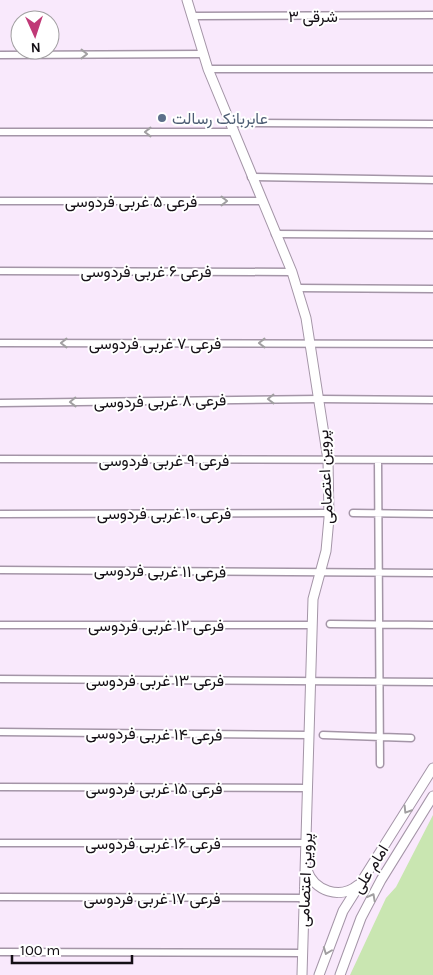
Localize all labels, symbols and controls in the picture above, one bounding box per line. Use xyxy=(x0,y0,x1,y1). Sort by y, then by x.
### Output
street label: ۳ شرقی xyxy=(288,7,338,27)
north arrow xyxy=(10,10,60,60)
text: N xyxy=(30,39,41,56)
one-way arrow xyxy=(80,49,88,59)
place label: عابربانک رسالت xyxy=(172,109,268,129)
marker: عابربانک رسالت xyxy=(156,112,168,124)
one-way arrow xyxy=(144,127,152,137)
street label: فرعی ۵ غربی فردوسی xyxy=(65,192,197,212)
one-way arrow xyxy=(220,196,228,206)
street label: فرعی ۶ غربی فردوسی xyxy=(81,262,211,282)
street label: فرعی ۷ غربی فردوسی xyxy=(89,334,221,354)
one-way arrow xyxy=(60,338,68,348)
one-way arrow xyxy=(258,338,266,348)
street label: فرعی ۸ غربی فردوسی xyxy=(94,390,226,413)
one-way arrow xyxy=(267,394,274,404)
one-way arrow xyxy=(69,397,77,407)
street label: پروین اعتصامی xyxy=(313,429,339,525)
street label: فرعی ۹ غربی فردوسی xyxy=(99,451,229,471)
street label: فرعی ۱۰ غربی فردوسی xyxy=(97,504,231,524)
street label: فرعی ۱۱ غربی فردوسی xyxy=(94,560,226,583)
street label: فرعی ۱۲ غربی فردوسی xyxy=(88,616,224,636)
street label: فرعی ۱۳ غربی فردوسی xyxy=(86,671,224,691)
street label: فرعی ۱۴ غربی فردوسی xyxy=(85,723,223,746)
street label: فرعی ۱۵ غربی فردوسی xyxy=(85,779,223,799)
one-way arrow xyxy=(404,804,413,813)
street label: پروین اعتصامی xyxy=(294,832,318,928)
street label: فرعی ۱۶ غربی فردوسی xyxy=(85,834,221,854)
street label: امام علی xyxy=(348,841,393,897)
street label: فرعی ۱۷ غربی فردوسی xyxy=(83,889,221,909)
one-way arrow xyxy=(365,894,375,903)
scale bar xyxy=(12,932,132,964)
text: 100 m xyxy=(20,941,60,959)
one-way arrow xyxy=(323,946,333,954)

